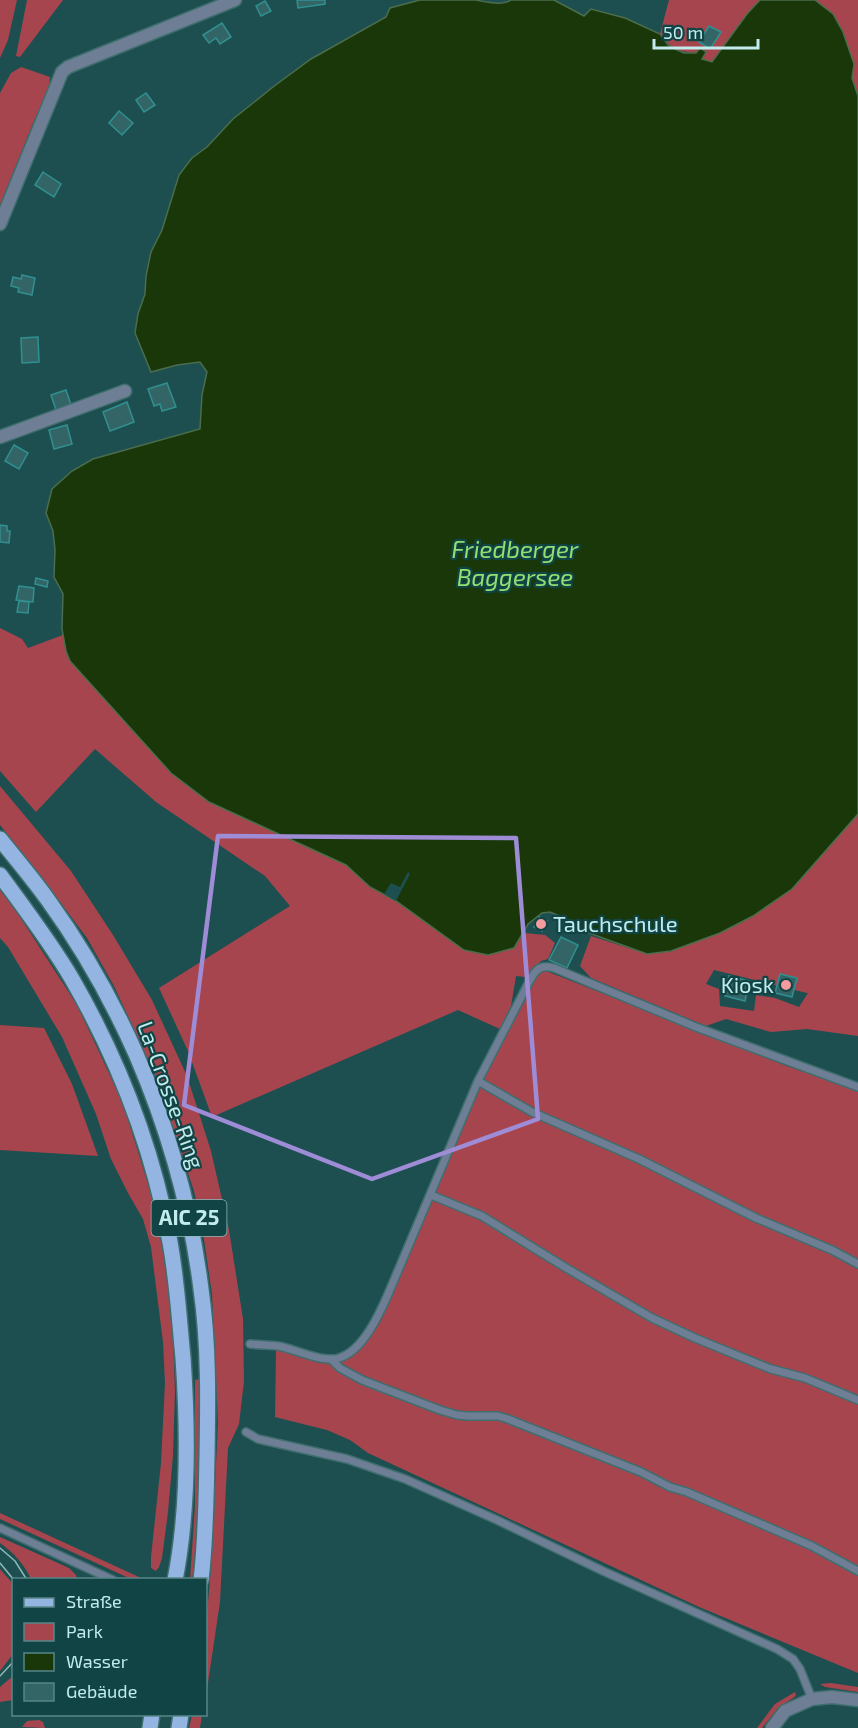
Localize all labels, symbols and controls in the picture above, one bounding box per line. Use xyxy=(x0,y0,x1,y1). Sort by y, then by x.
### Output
scale bar xyxy=(654,12,758,50)
text: 50 m xyxy=(663,21,703,43)
water label: Friedberger Baggersee xyxy=(452,534,579,591)
place label: Tauchschule xyxy=(553,910,677,936)
marker: Tauchschule xyxy=(534,917,548,931)
place label: Kiosk xyxy=(721,971,774,997)
marker: Kiosk xyxy=(779,978,793,992)
street label: La-Crosse-Ring xyxy=(133,1017,211,1172)
road number: AIC 25 xyxy=(152,1200,226,1236)
legend xyxy=(12,1578,207,1716)
text: Straße xyxy=(66,1590,122,1612)
text: Park xyxy=(66,1620,103,1642)
text: Wasser xyxy=(66,1650,128,1672)
text: Gebäude xyxy=(66,1680,137,1702)

